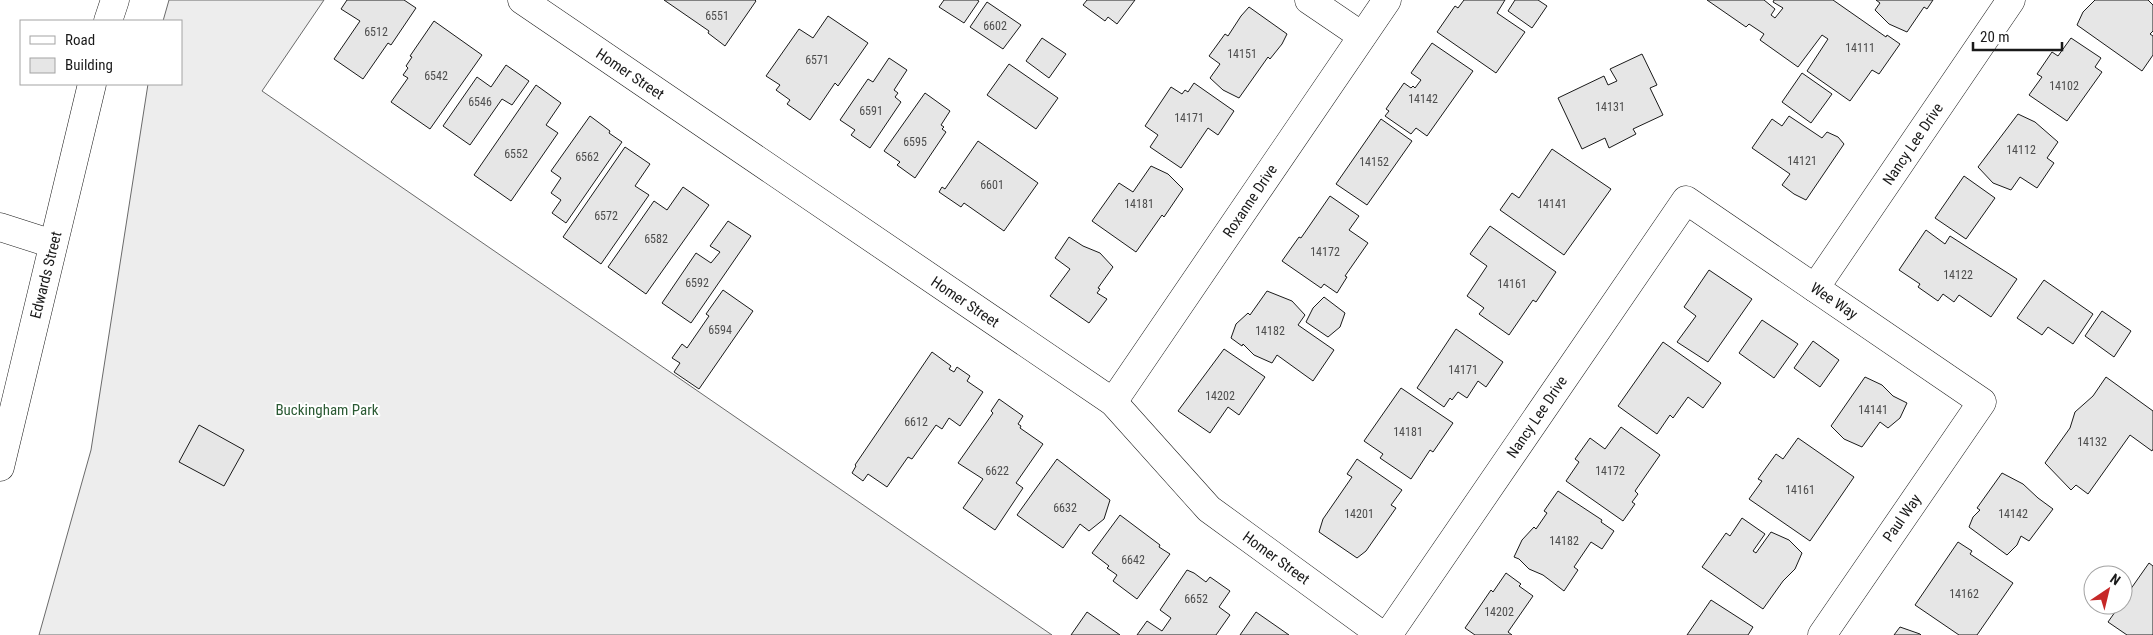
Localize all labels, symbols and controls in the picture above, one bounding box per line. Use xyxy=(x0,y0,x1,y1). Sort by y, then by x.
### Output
house number: 6551 xyxy=(705,9,729,23)
house number: 6602 xyxy=(983,19,1007,33)
legend xyxy=(20,20,182,85)
scale bar xyxy=(1973,20,2062,52)
house number: 6512 xyxy=(364,25,388,39)
text: 20 m xyxy=(1980,28,2010,46)
text: Road xyxy=(65,31,95,49)
house number: 14111 xyxy=(1845,41,1875,55)
street label: Homer Street xyxy=(592,45,668,103)
house number: 14151 xyxy=(1227,47,1257,61)
house number: 6571 xyxy=(805,53,829,67)
text: Building xyxy=(65,56,113,74)
house number: 6542 xyxy=(424,69,448,83)
house number: 14102 xyxy=(2049,79,2079,93)
house number: 14142 xyxy=(1408,92,1438,106)
house number: 6546 xyxy=(468,95,492,109)
house number: 14131 xyxy=(1595,100,1625,114)
street label: Nancy Lee Drive xyxy=(1879,100,1947,188)
house number: 6591 xyxy=(859,104,883,118)
house number: 14171 xyxy=(1174,111,1204,125)
house number: 6595 xyxy=(903,135,927,149)
house number: 14112 xyxy=(2006,143,2036,157)
house number: 6552 xyxy=(504,147,528,161)
house number: 6562 xyxy=(575,150,599,164)
house number: 14121 xyxy=(1787,154,1817,168)
house number: 14152 xyxy=(1359,155,1389,169)
street label: Roxanne Drive xyxy=(1219,161,1281,241)
house number: 6601 xyxy=(980,178,1004,192)
house number: 14181 xyxy=(1124,197,1154,211)
house number: 14141 xyxy=(1537,197,1567,211)
house number: 6572 xyxy=(594,209,618,223)
street label: Edwards Street xyxy=(27,230,65,320)
house number: 6582 xyxy=(644,232,668,246)
house number: 14172 xyxy=(1310,245,1340,259)
house number: 14122 xyxy=(1943,268,1973,282)
street label: Homer Street xyxy=(927,273,1003,331)
house number: 6592 xyxy=(685,276,709,290)
house number: 14161 xyxy=(1497,277,1527,291)
street label: Wee Way xyxy=(1807,279,1861,323)
house number: 6594 xyxy=(708,323,732,337)
house number: 14182 xyxy=(1255,324,1285,338)
house number: 14171 xyxy=(1448,363,1478,377)
street label: Nancy Lee Drive xyxy=(1503,373,1571,461)
house number: 14202 xyxy=(1205,389,1235,403)
park label: Buckingham Park xyxy=(275,401,379,419)
house number: 14141 xyxy=(1858,403,1888,417)
house number: 6612 xyxy=(904,415,928,429)
house number: 14181 xyxy=(1393,425,1423,439)
house number: 14132 xyxy=(2077,435,2107,449)
house number: 6622 xyxy=(985,464,1009,478)
house number: 14172 xyxy=(1595,464,1625,478)
house number: 14161 xyxy=(1785,483,1815,497)
street label: Paul Way xyxy=(1879,491,1925,545)
house number: 6632 xyxy=(1053,501,1077,515)
house number: 14201 xyxy=(1344,507,1374,521)
house number: 14142 xyxy=(1998,507,2028,521)
street label: Homer Street xyxy=(1239,528,1313,588)
house number: 14182 xyxy=(1549,534,1579,548)
house number: 6642 xyxy=(1121,553,1145,567)
north arrow xyxy=(2083,565,2133,615)
text: N xyxy=(2107,570,2124,588)
house number: 14162 xyxy=(1949,587,1979,601)
house number: 6652 xyxy=(1184,592,1208,606)
house number: 14202 xyxy=(1484,605,1514,619)

